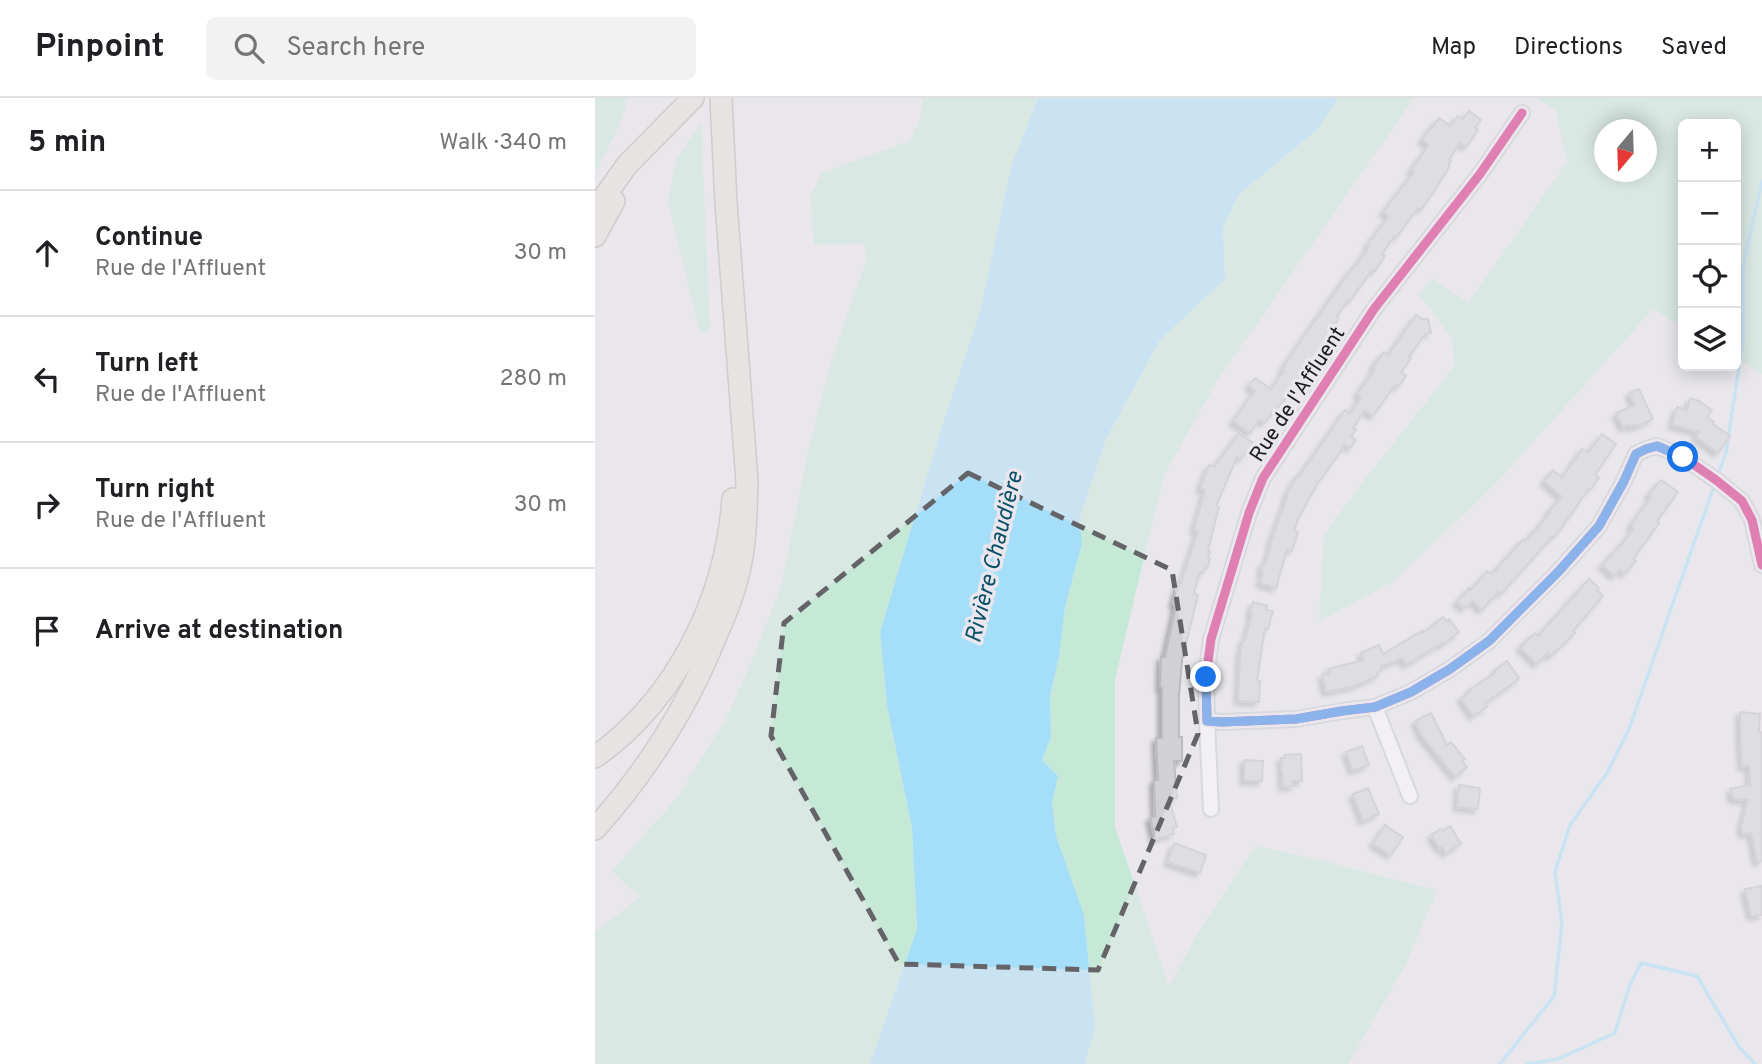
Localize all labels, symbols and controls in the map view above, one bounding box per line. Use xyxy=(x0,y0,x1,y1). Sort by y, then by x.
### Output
search box xyxy=(206,17,696,80)
text: Pinpoint xyxy=(35,27,164,69)
icon: search xyxy=(230,29,268,67)
text: Search here xyxy=(286,32,425,65)
text: Map xyxy=(1431,33,1476,63)
text: Directions xyxy=(1514,33,1623,63)
text: Saved xyxy=(1661,33,1727,63)
north arrow xyxy=(1594,119,1657,182)
map controls xyxy=(1678,119,1741,371)
button: + xyxy=(1678,119,1741,182)
text: 5 min xyxy=(28,125,106,162)
text: Walk · 340 m xyxy=(439,129,567,158)
button: − xyxy=(1678,182,1741,245)
text: Continue xyxy=(95,222,203,255)
icon: ahead xyxy=(28,234,66,272)
text: 30 m xyxy=(514,239,567,268)
button: locate xyxy=(1678,245,1741,308)
text: Rue de l'Affluent xyxy=(95,255,266,284)
button: layers xyxy=(1678,308,1741,371)
street label: Rue de l'Affluent xyxy=(1244,322,1352,468)
text: Turn left xyxy=(95,348,199,381)
icon: left xyxy=(28,360,66,398)
text: 280 m xyxy=(499,365,567,394)
text: Rue de l'Affluent xyxy=(95,381,266,410)
route start xyxy=(1667,441,1698,472)
water label: Rivière Chaudière xyxy=(960,468,1031,646)
text: Turn right xyxy=(95,474,215,507)
icon: right xyxy=(28,486,66,524)
text: 30 m xyxy=(514,491,567,520)
text: Rue de l'Affluent xyxy=(95,507,266,536)
icon: arrive xyxy=(28,612,66,650)
text: Arrive at destination xyxy=(95,615,343,648)
route end xyxy=(1190,661,1221,692)

